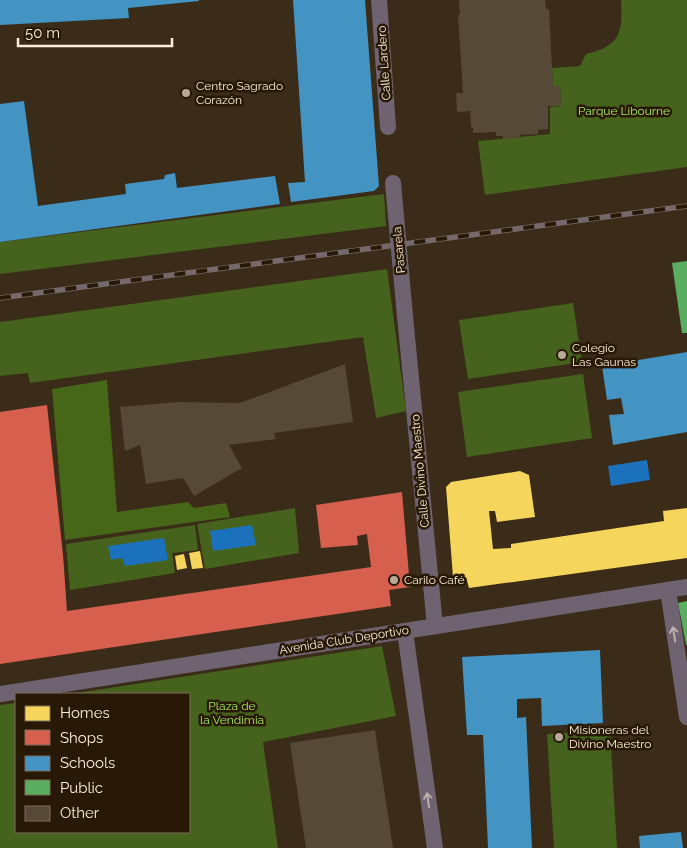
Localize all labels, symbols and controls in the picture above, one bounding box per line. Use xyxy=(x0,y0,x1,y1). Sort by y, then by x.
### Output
scale bar xyxy=(18,15,171,47)
text: 50 m xyxy=(25,24,60,42)
street label: Calle Lardero xyxy=(374,25,394,101)
place label: Centro Sagrado Corazón xyxy=(196,79,283,107)
marker: Centro Sagrado Corazón xyxy=(180,87,192,99)
park label: Parque Libourne xyxy=(578,104,670,118)
street label: Pasarela xyxy=(390,226,408,274)
place label: Colegio Las Gaunas xyxy=(572,341,636,369)
marker: Colegio Las Gaunas xyxy=(556,349,568,361)
street label: Calle Divino Maestro xyxy=(408,414,432,528)
place label: Carilo Café xyxy=(404,573,465,587)
marker: Carilo Café xyxy=(388,574,400,586)
street label: Avenida Club Deportivo xyxy=(278,623,410,657)
one-way arrow xyxy=(669,626,679,642)
legend xyxy=(15,693,190,833)
park label: Plaza de la Vendimia xyxy=(200,699,264,727)
text: Homes xyxy=(60,704,110,722)
place label: Misioneras del Divino Maestro xyxy=(569,723,651,751)
text: Shops xyxy=(60,729,103,747)
marker: Misioneras del Divino Maestro xyxy=(553,731,565,743)
text: Schools xyxy=(60,754,115,772)
text: Public xyxy=(60,779,103,797)
one-way arrow xyxy=(423,792,433,808)
text: Other xyxy=(60,804,100,822)

